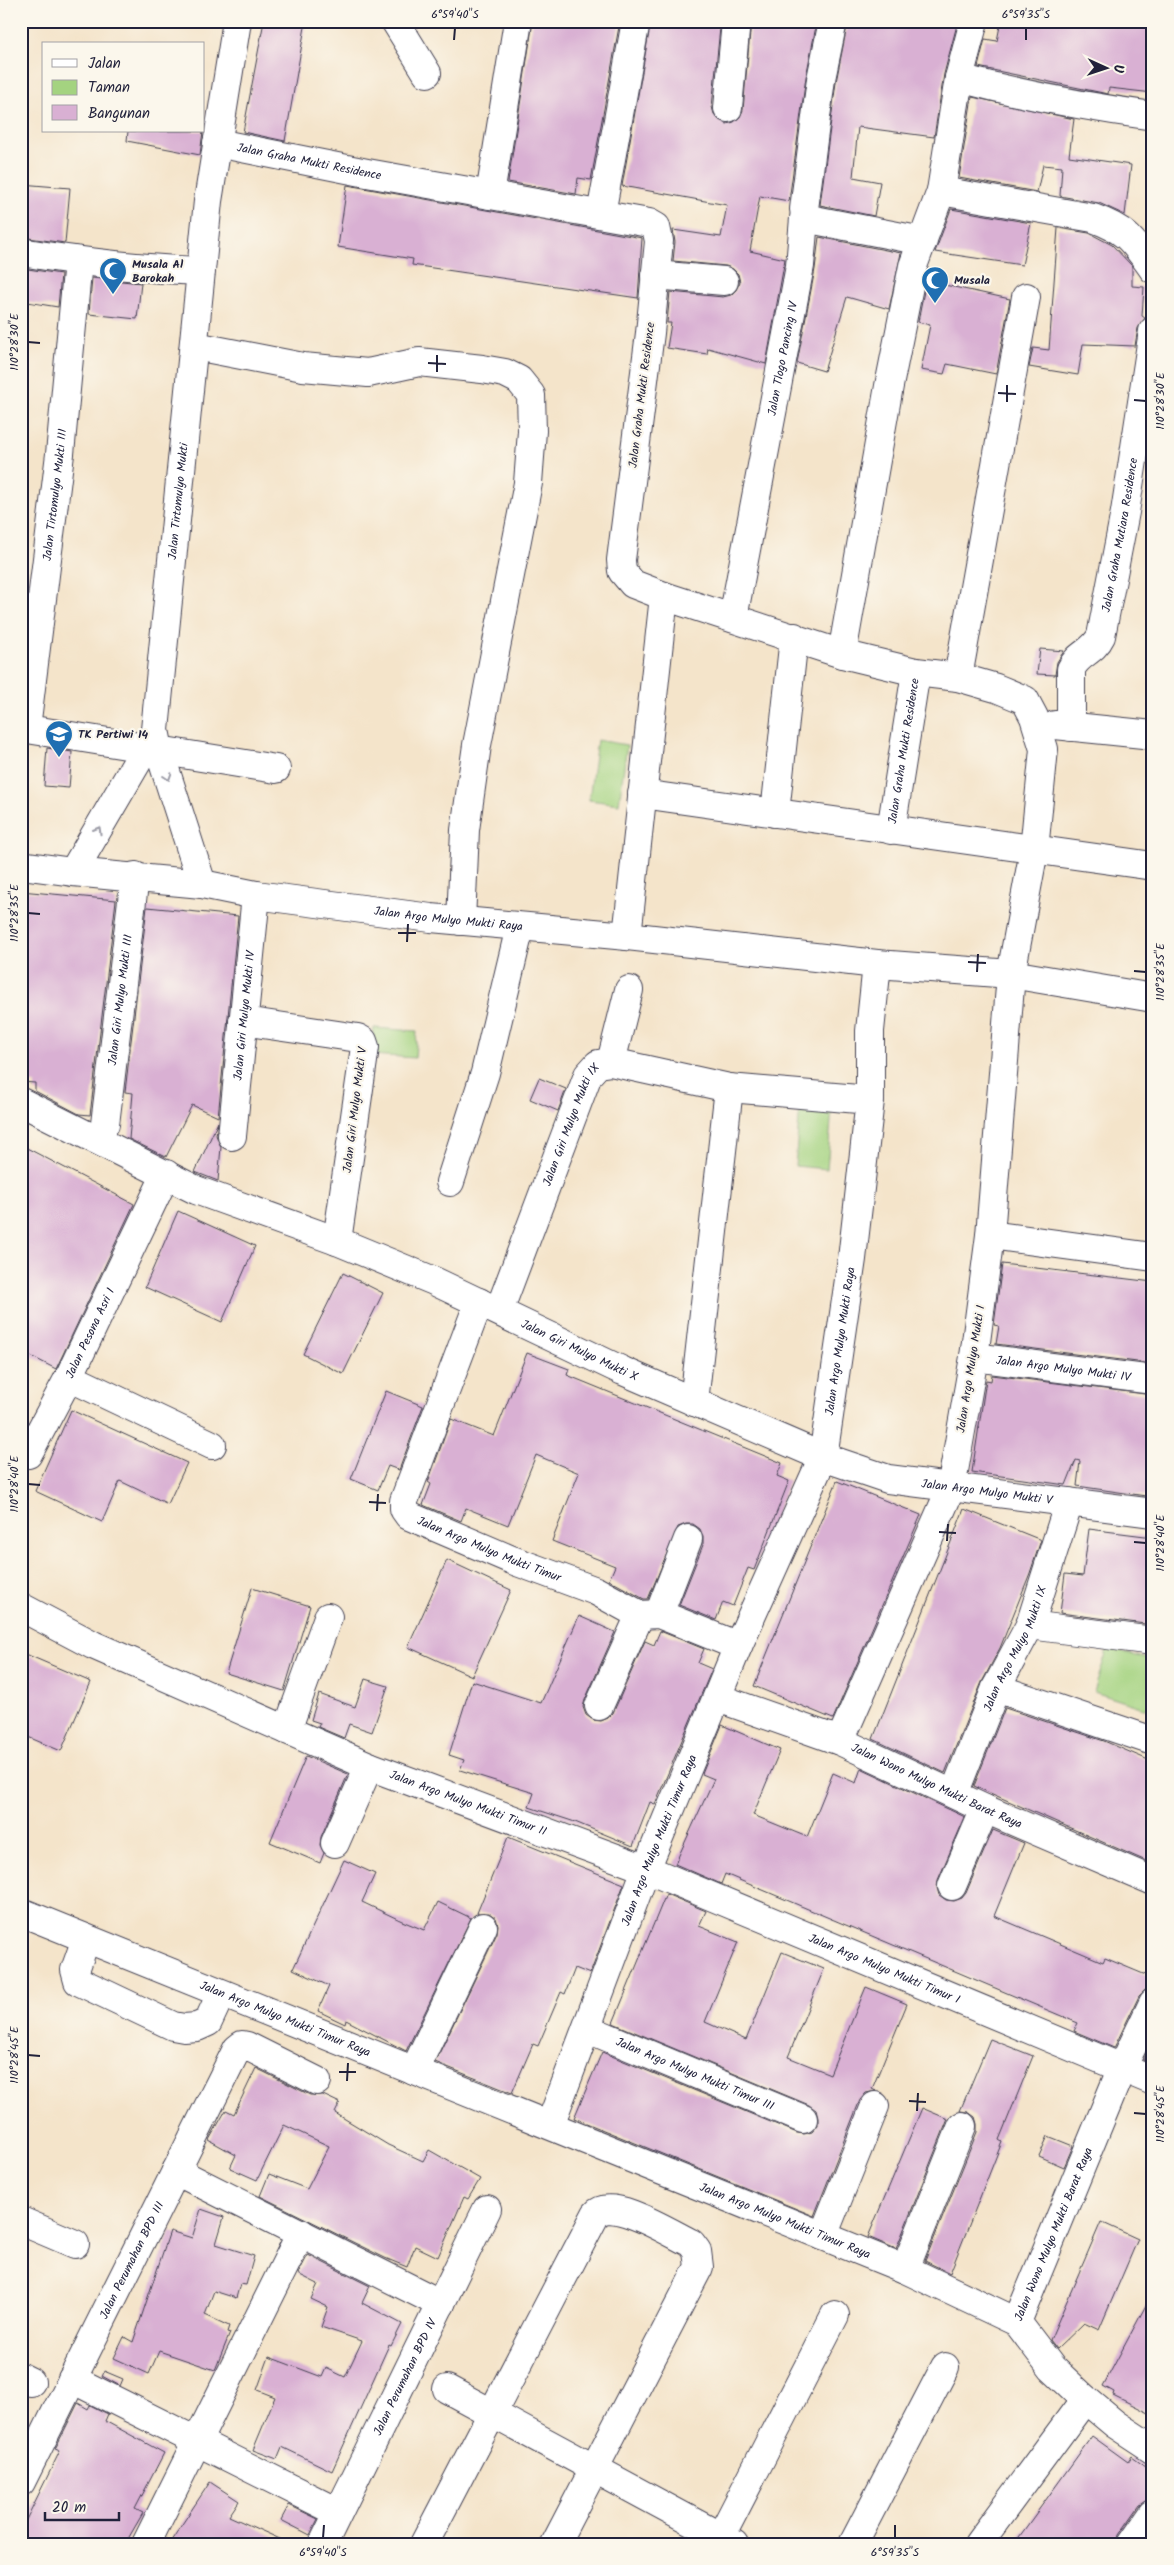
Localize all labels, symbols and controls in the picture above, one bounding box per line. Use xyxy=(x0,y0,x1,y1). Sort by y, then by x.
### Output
text: 6°59'40"S xyxy=(431,5,479,24)
text: 6°59'35"S xyxy=(1002,5,1051,24)
legend xyxy=(42,42,205,132)
north arrow xyxy=(1082,42,1132,92)
text: Jalan xyxy=(88,52,121,76)
text: U xyxy=(1107,64,1129,74)
text: Taman xyxy=(88,76,130,100)
text: Bangunan xyxy=(88,102,150,126)
street label: Jalan Graha Mukti Residence xyxy=(235,138,384,185)
place label: Musala Al Barokah xyxy=(132,255,184,288)
mosque icon: Musala Al Barokah xyxy=(98,256,128,295)
mosque icon: Musala xyxy=(920,265,950,304)
place label: Musala xyxy=(954,271,990,290)
street label: Jalan Tlogo Pancing IV xyxy=(762,298,803,417)
text: 110°28'30"E xyxy=(5,312,24,371)
street label: Jalan Graha Mukti Residence xyxy=(624,320,660,469)
text: 110°28'30"E xyxy=(1151,371,1170,430)
street label: Jalan Tirtomulyo Mukti III xyxy=(37,428,72,562)
street label: Jalan Tirtomulyo Mukti xyxy=(163,441,193,560)
street label: Jalan Graha Mutiara Residence xyxy=(1096,456,1143,614)
street label: Jalan Graha Mukti Residence xyxy=(883,676,924,825)
school or university icon: TK Pertiwi 14 xyxy=(44,719,74,758)
place label: TK Pertiwi 14 xyxy=(78,725,149,744)
one-way arrow xyxy=(162,773,172,781)
one-way arrow xyxy=(91,827,101,836)
text: 110°28'35"E xyxy=(5,883,24,942)
street label: Jalan Argo Mulyo Mukti Raya xyxy=(373,901,524,936)
street label: Jalan Giri Mulyo Mukti III xyxy=(103,933,137,1066)
text: 110°28'35"E xyxy=(1151,942,1170,1001)
street label: Jalan Giri Mulyo Mukti IV xyxy=(228,948,260,1081)
street label: Jalan Giri Mulyo Mukti V xyxy=(338,1044,372,1174)
street label: Jalan Giri Mulyo Mukti IX xyxy=(537,1058,604,1189)
street label: Jalan Argo Mulyo Mukti Raya xyxy=(820,1265,860,1416)
street label: Jalan Pesona Asri I xyxy=(60,1284,120,1381)
street label: Jalan Argo Mulyo Mukti I xyxy=(952,1303,991,1434)
street label: Jalan Giri Mulyo Mukti X xyxy=(518,1314,642,1386)
street label: Jalan Argo Mulyo Mukti IV xyxy=(995,1350,1133,1387)
text: 110°28'40"E xyxy=(5,1454,24,1513)
street label: Jalan Argo Mulyo Mukti V xyxy=(920,1474,1055,1510)
street label: Jalan Argo Mulyo Mukti Timur xyxy=(414,1511,565,1587)
text: 110°28'40"E xyxy=(1151,1513,1170,1572)
street label: Jalan Argo Mulyo Mukti IX xyxy=(978,1583,1052,1714)
street label: Jalan Wono Mulyo Mukti Barat Raya xyxy=(848,1738,1025,1833)
street label: Jalan Argo Mulyo Mukti Timur Raya xyxy=(616,1751,702,1928)
street label: Jalan Argo Mulyo Mukti Timur II xyxy=(387,1765,550,1841)
street label: Jalan Argo Mulyo Mukti Timur I xyxy=(806,1928,963,2009)
street label: Jalan Argo Mulyo Mukti Timur Raya xyxy=(197,1976,374,2062)
text: 110°28'45"E xyxy=(5,2025,24,2084)
street label: Jalan Argo Mulyo Mukti Timur III xyxy=(613,2032,777,2116)
text: 110°28'45"E xyxy=(1151,2084,1170,2143)
street label: Jalan Wono Mulyo Mukti Barat Raya xyxy=(1009,2144,1098,2324)
street label: Jalan Argo Mulyo Mukti Timur Raya xyxy=(697,2177,874,2264)
street label: Jalan Perumahan BPD III xyxy=(94,2198,169,2322)
street label: Jalan Perumahan BPD IV xyxy=(368,2314,442,2439)
scale bar xyxy=(45,2490,119,2522)
text: 20 m xyxy=(52,2496,86,2520)
text: 6°59'40"S xyxy=(299,2543,347,2562)
text: 6°59'35"S xyxy=(871,2543,920,2562)

